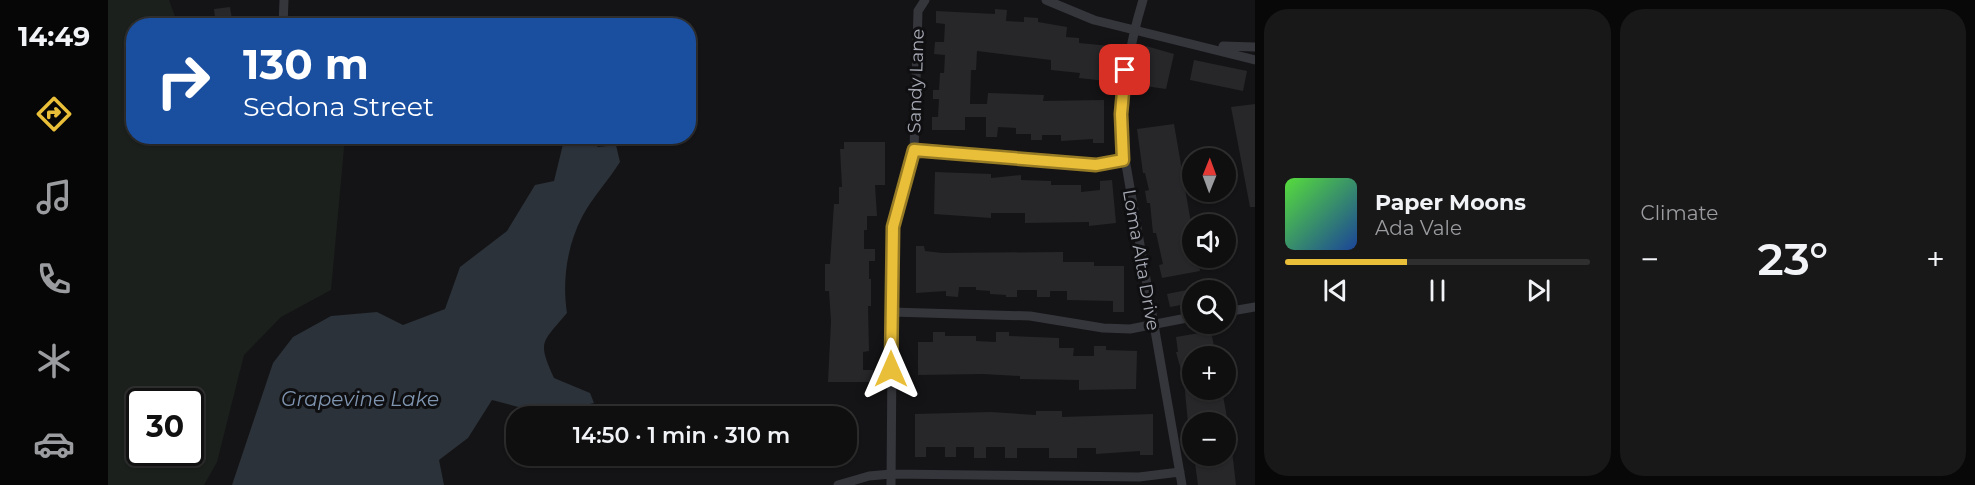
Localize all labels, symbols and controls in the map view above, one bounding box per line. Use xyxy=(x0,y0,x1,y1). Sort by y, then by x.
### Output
text: 14:49 xyxy=(18,20,90,53)
street label: Sandy Lane xyxy=(903,28,929,134)
text: 130 m xyxy=(243,38,369,90)
icon: right xyxy=(144,42,222,120)
pin xyxy=(1099,44,1150,95)
icon: arrive xyxy=(1108,53,1141,86)
text: Sedona Street xyxy=(243,90,434,123)
icon: directions xyxy=(33,93,75,135)
north arrow xyxy=(1182,148,1236,202)
map controls xyxy=(1182,148,1236,466)
icon: music xyxy=(33,176,75,218)
street label: Loma Alta Drive xyxy=(1118,188,1164,333)
text: Paper Moons xyxy=(1375,189,1526,216)
text: Climate xyxy=(1641,201,1718,225)
button: sound xyxy=(1182,214,1236,268)
text: Ada Vale xyxy=(1375,216,1462,240)
text: 23° xyxy=(1757,231,1828,286)
text: − xyxy=(1641,239,1659,279)
text: + xyxy=(1926,239,1945,279)
icon: phone xyxy=(33,258,75,300)
icon: previous xyxy=(1319,274,1352,307)
icon: pause xyxy=(1421,274,1454,307)
icon: next xyxy=(1522,274,1555,307)
button: search xyxy=(1182,280,1236,334)
position arrow xyxy=(859,337,923,401)
icon: climate xyxy=(33,340,75,382)
button: + xyxy=(1182,346,1236,400)
water label: Grapevine Lake xyxy=(281,387,439,411)
speed limit sign: 30 xyxy=(126,388,204,466)
button: − xyxy=(1182,412,1236,466)
text: 14:50 · 1 min · 310 m xyxy=(573,422,790,449)
icon: car xyxy=(33,423,75,465)

